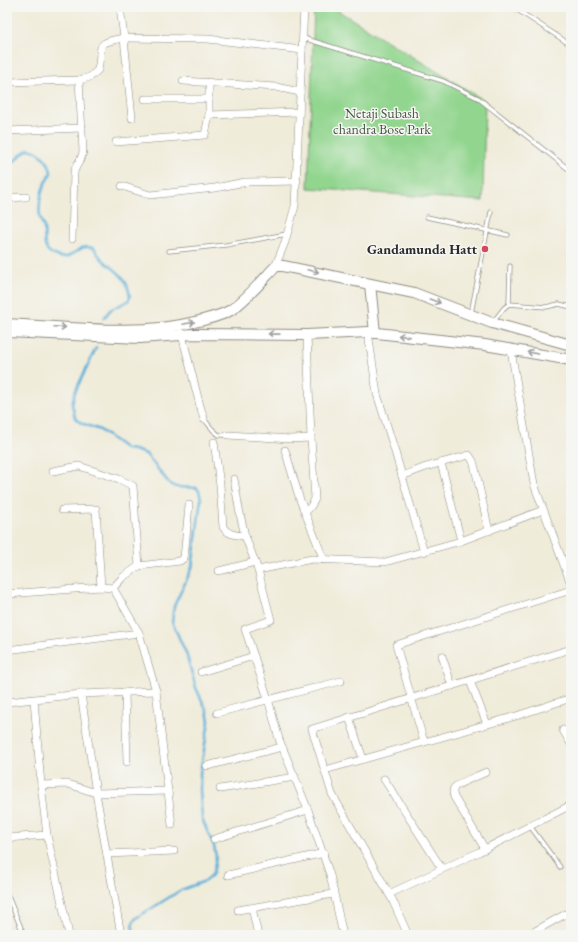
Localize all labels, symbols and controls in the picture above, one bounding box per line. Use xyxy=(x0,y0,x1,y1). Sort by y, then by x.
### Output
park label: Netaji Subash chandra Bose Park xyxy=(333,104,431,138)
place label: Gandamunda Hatt xyxy=(367,240,478,258)
marker: Gandamunda Hatt xyxy=(480,244,490,254)
one-way arrow xyxy=(306,267,319,275)
one-way arrow xyxy=(429,298,442,305)
one-way arrow xyxy=(183,319,196,327)
one-way arrow xyxy=(53,323,66,330)
one-way arrow xyxy=(268,330,281,338)
one-way arrow xyxy=(398,332,411,340)
one-way arrow xyxy=(526,349,539,357)

